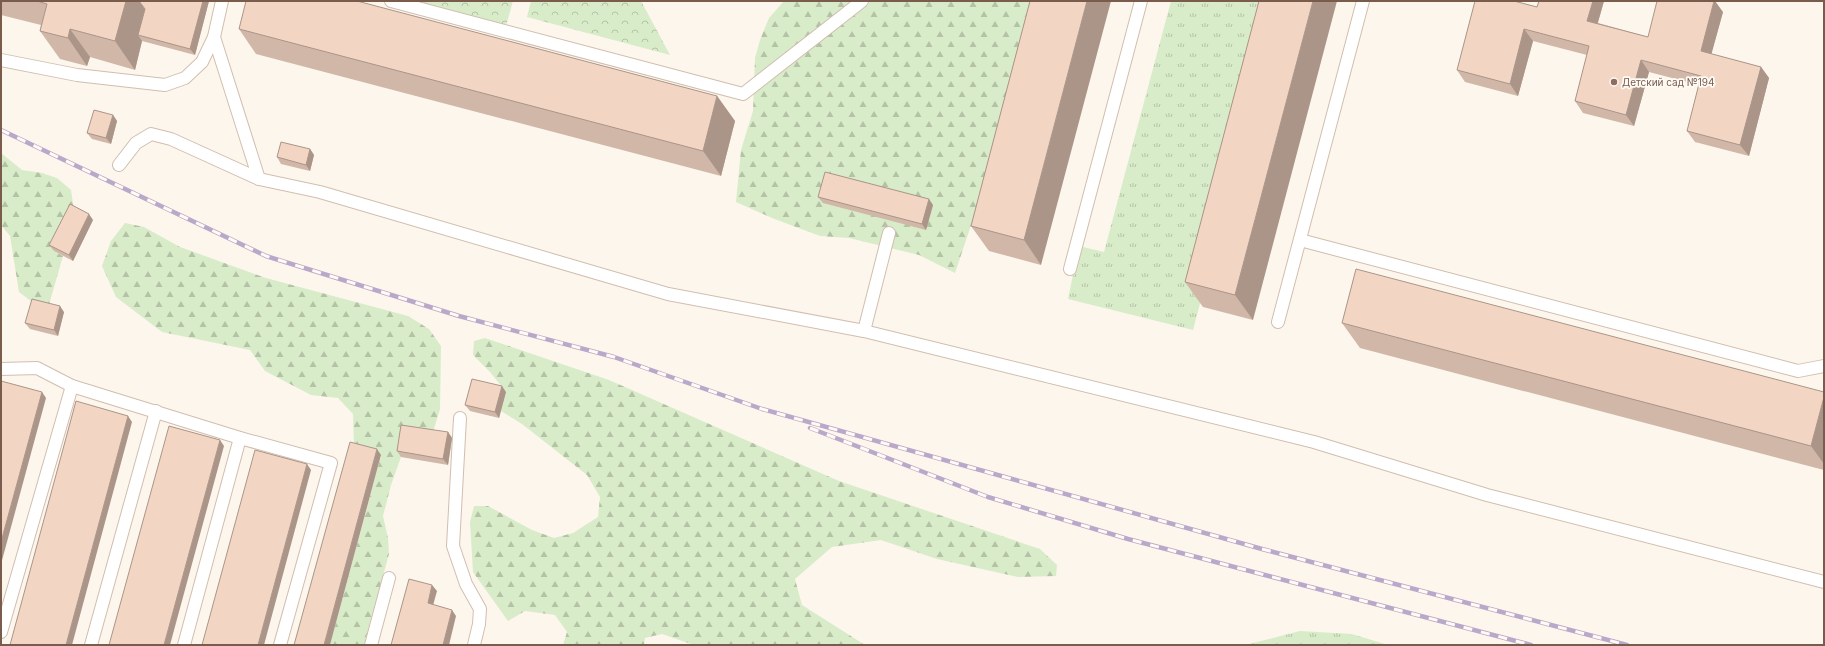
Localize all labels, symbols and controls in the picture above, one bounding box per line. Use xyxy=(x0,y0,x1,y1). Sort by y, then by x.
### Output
place label: Детский сад №194 xyxy=(1622,76,1714,88)
marker: Детский сад №194 xyxy=(1609,77,1619,87)

